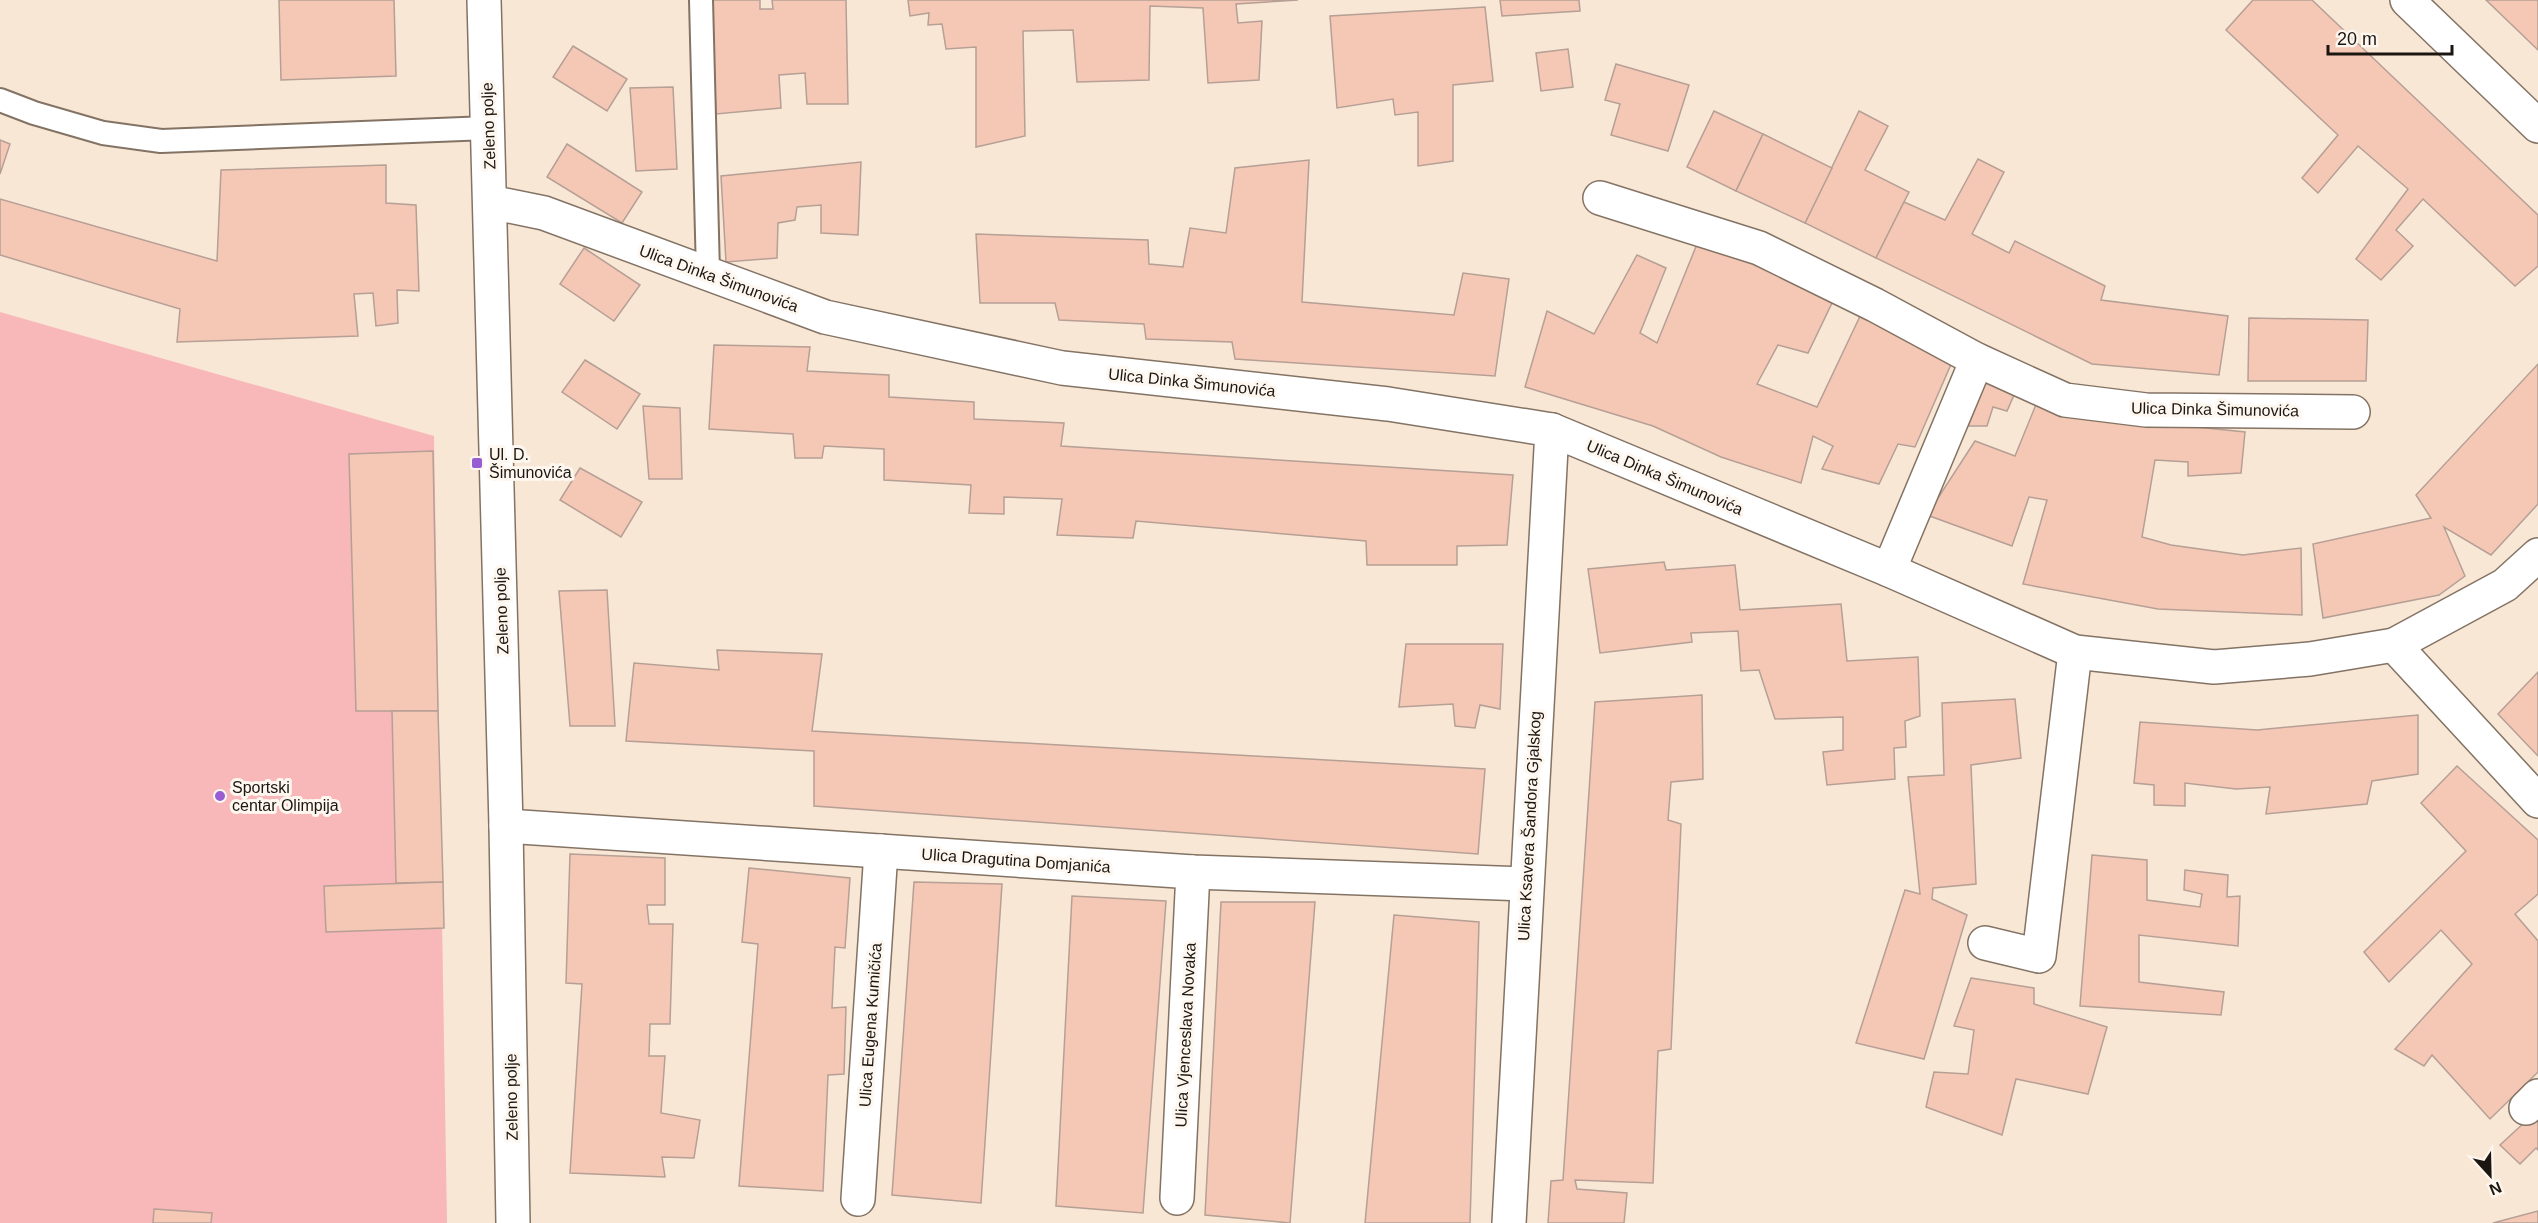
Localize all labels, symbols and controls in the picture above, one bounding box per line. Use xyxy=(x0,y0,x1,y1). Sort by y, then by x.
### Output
scale bar xyxy=(2328,18,2452,56)
text: 20 m xyxy=(2337,29,2377,49)
street label: Zeleno polje xyxy=(478,82,499,170)
street label: Ulica Dinka Šimunovića xyxy=(637,241,801,315)
street label: Ulica Dinka Šimunovića xyxy=(1107,364,1277,400)
street label: Ulica Dinka Šimunovića xyxy=(2131,399,2299,419)
street label: Ulica Dinka Šimunovića xyxy=(1584,436,1746,518)
place label: Ul. D. Šimunovića xyxy=(489,446,572,481)
marker: Ul. D. Šimunovića xyxy=(470,456,484,470)
street label: Zeleno polje xyxy=(491,567,512,655)
street label: Ulica Ksavera Šandora Gjalskog xyxy=(1514,711,1544,941)
place label: Sportski centar Olimpija xyxy=(232,779,339,814)
marker: Sportski centar Olimpija xyxy=(213,789,227,803)
street label: Ulica Dragutina Domjanića xyxy=(921,845,1111,876)
street label: Ulica Eugena Kumičića xyxy=(856,942,885,1108)
street label: Ulica Vjenceslava Novaka xyxy=(1172,942,1199,1128)
street label: Zeleno polje xyxy=(502,1053,521,1141)
north arrow xyxy=(2460,1145,2520,1205)
text: N xyxy=(2487,1178,2504,1198)

